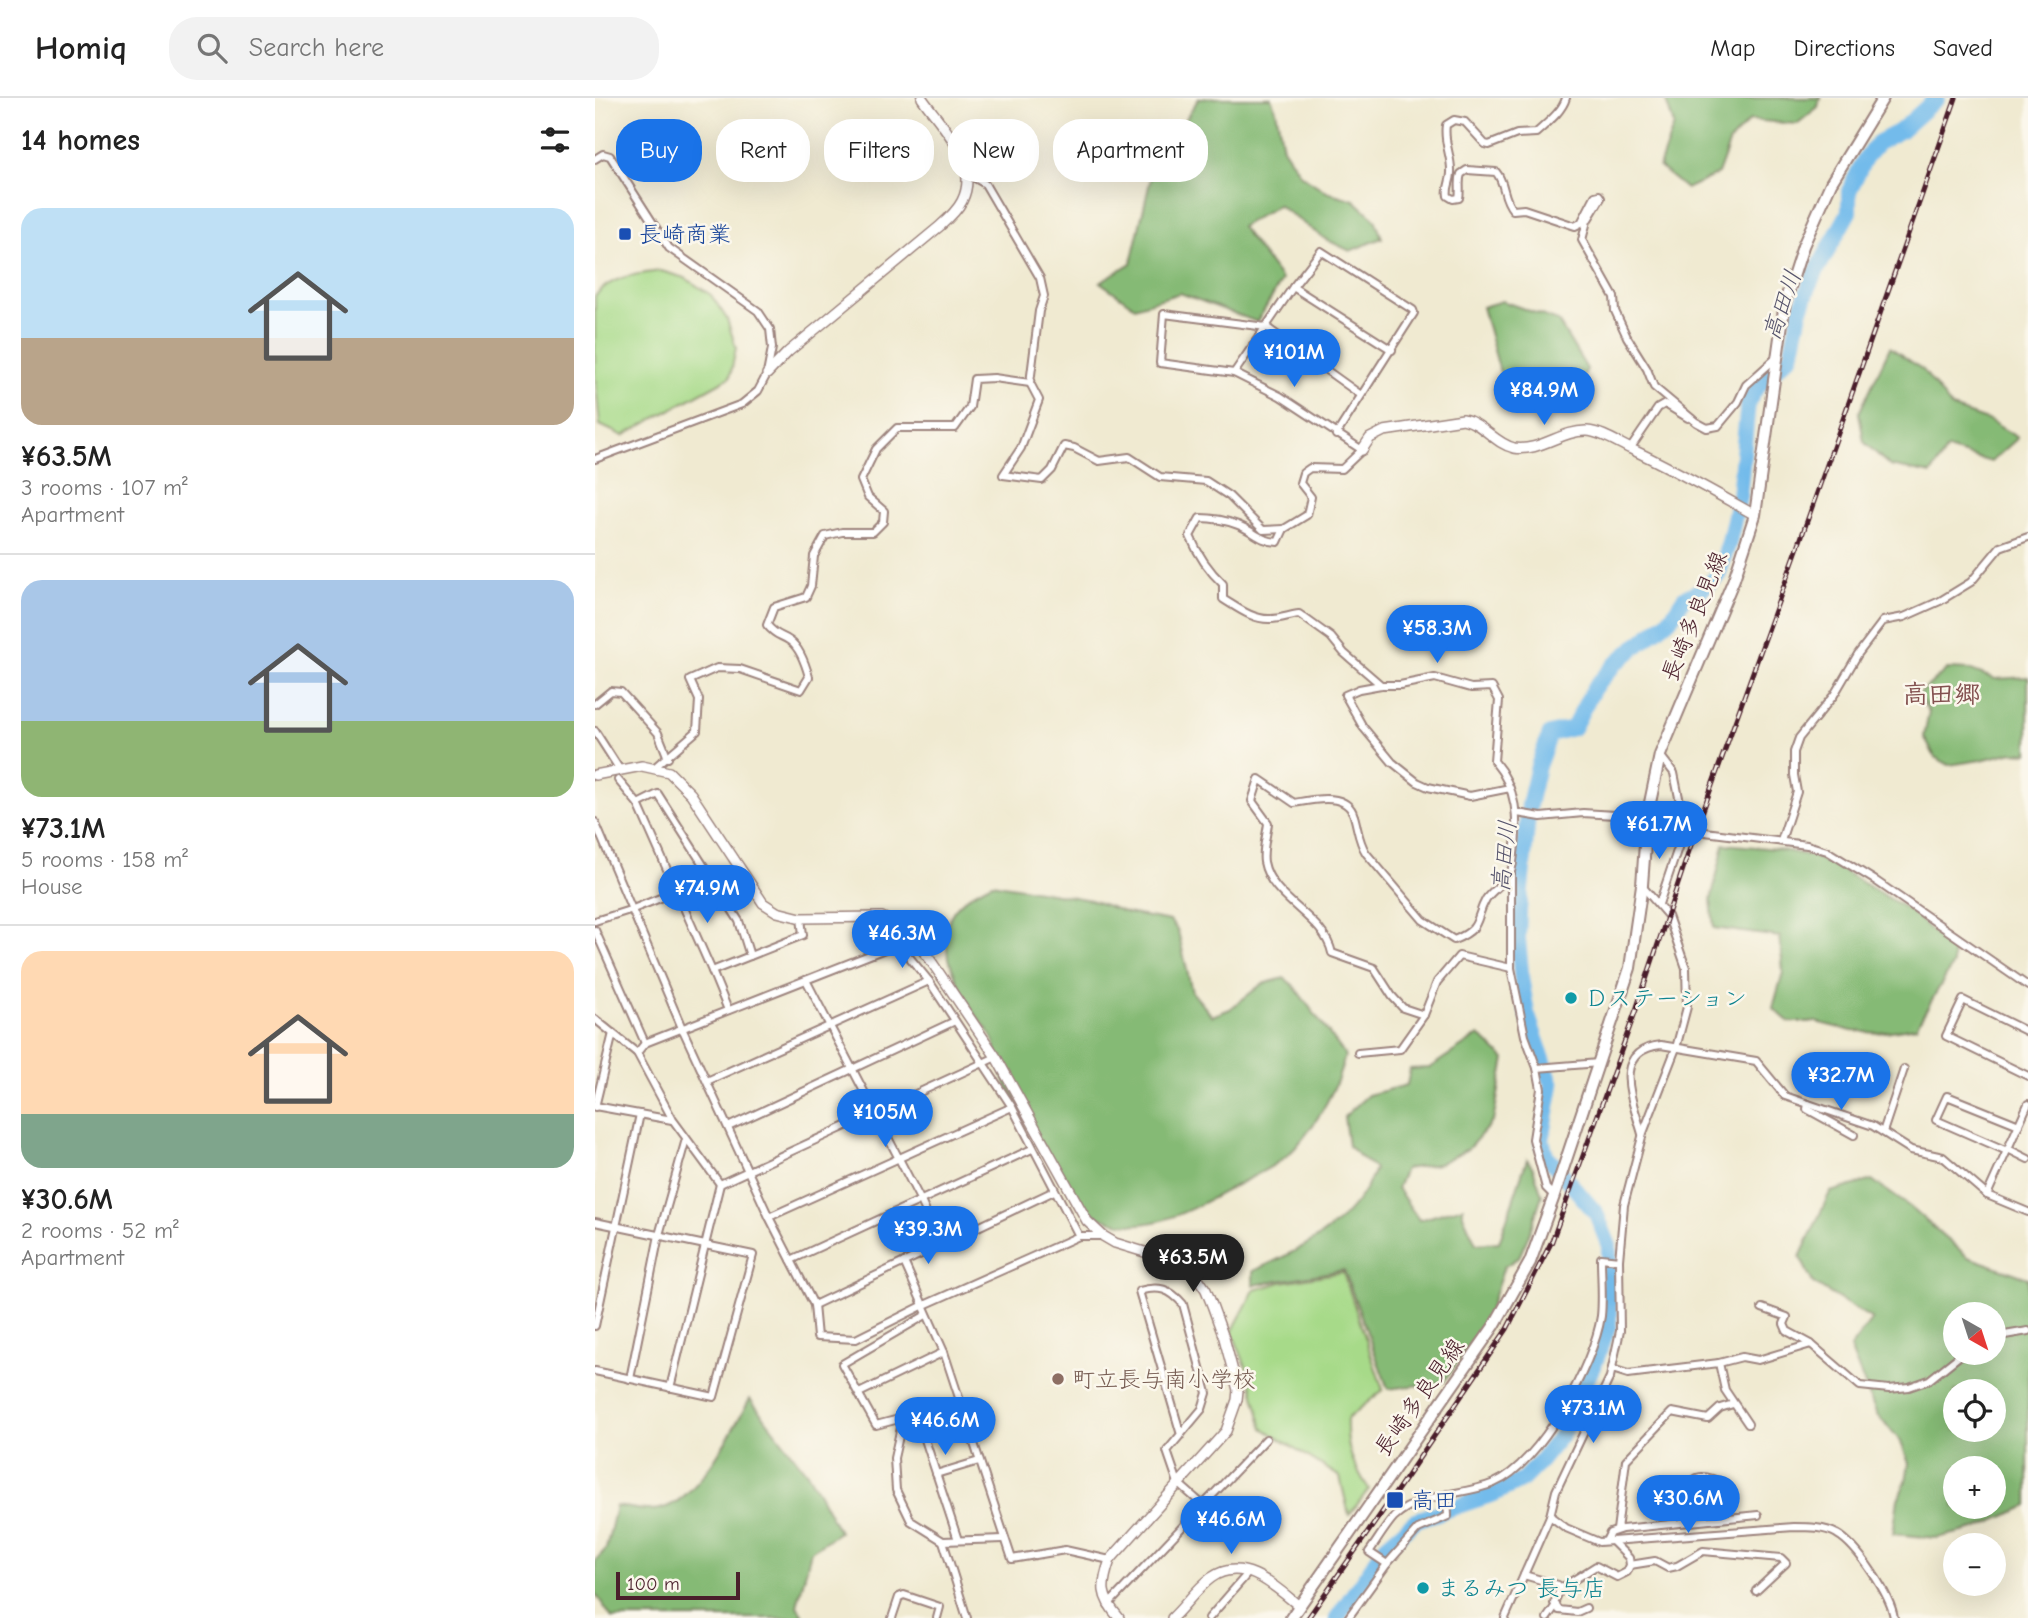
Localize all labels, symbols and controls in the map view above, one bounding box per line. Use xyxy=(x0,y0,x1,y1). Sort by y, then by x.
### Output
search box xyxy=(169,17,659,80)
text: Homiq xyxy=(35,29,127,67)
icon: search xyxy=(193,29,231,67)
text: Search here xyxy=(249,33,384,63)
text: Map xyxy=(1710,34,1756,62)
text: Directions xyxy=(1794,34,1895,62)
text: Saved xyxy=(1933,34,1993,62)
chip: Buy xyxy=(616,119,702,182)
chip: Rent xyxy=(716,119,810,182)
chip: Filters xyxy=(824,119,934,182)
chip: New xyxy=(948,119,1039,182)
chip: Apartment xyxy=(1053,119,1208,182)
icon: filters xyxy=(536,121,574,159)
text: 14 homes xyxy=(21,123,140,158)
place label: 長崎商業 xyxy=(639,221,731,248)
marker: 長崎商業 xyxy=(617,226,633,242)
icon: home xyxy=(235,253,361,379)
water label: 高田川 xyxy=(1757,266,1807,344)
pin: ¥101M xyxy=(1245,330,1343,389)
text: ¥101M xyxy=(1263,338,1325,365)
pin: ¥84.9M xyxy=(1487,368,1601,427)
text: ¥84.9M xyxy=(1510,376,1578,403)
text: ¥63.5M xyxy=(21,439,112,474)
text: 3 rooms · 107 m² xyxy=(21,474,188,501)
text: Apartment xyxy=(21,501,124,528)
street label: 長崎多良見線 xyxy=(1656,547,1733,685)
pin: ¥58.3M xyxy=(1380,606,1494,665)
text: ¥58.3M xyxy=(1402,614,1472,641)
icon: home xyxy=(235,625,361,751)
district label: 高田郷 xyxy=(1902,680,1980,710)
pin: ¥61.7M xyxy=(1602,802,1716,861)
text: ¥61.7M xyxy=(1626,810,1692,837)
text: ¥73.1M xyxy=(21,811,105,846)
water label: 高田川 xyxy=(1486,819,1522,893)
text: 5 rooms · 158 m² xyxy=(21,846,188,873)
pin: ¥74.9M xyxy=(650,866,764,925)
text: House xyxy=(21,873,83,900)
text: ¥74.9M xyxy=(674,874,740,901)
pin: ¥46.3M xyxy=(845,910,959,970)
text: ¥46.3M xyxy=(868,919,936,946)
place label: Ｄステーション xyxy=(1585,985,1747,1012)
marker: Ｄステーション xyxy=(1563,990,1579,1006)
icon: home xyxy=(235,996,361,1122)
pin: ¥32.7M xyxy=(1784,1052,1898,1112)
text: ¥32.7M xyxy=(1807,1061,1875,1088)
pin: ¥105M xyxy=(836,1090,934,1149)
text: ¥105M xyxy=(853,1098,917,1125)
text: ¥30.6M xyxy=(21,1182,113,1217)
pin: ¥39.3M xyxy=(871,1206,985,1266)
text: ¥39.3M xyxy=(894,1215,962,1242)
text: 2 rooms · 52 m² xyxy=(21,1217,179,1244)
pin: ¥63.5M xyxy=(1136,1234,1250,1294)
text: ¥63.5M xyxy=(1158,1243,1228,1270)
text: Apartment xyxy=(21,1244,124,1271)
north arrow xyxy=(1943,1302,2005,1365)
map controls xyxy=(1943,1302,2006,1596)
street label: 長崎多良見線 xyxy=(1369,1333,1470,1462)
place label: 町立長与南小学校 xyxy=(1072,1366,1256,1393)
marker: 町立長与南小学校 xyxy=(1050,1371,1066,1387)
button: locate xyxy=(1943,1379,2006,1442)
pin: ¥73.1M xyxy=(1536,1386,1650,1445)
text: ¥73.1M xyxy=(1561,1394,1625,1421)
pin: ¥46.6M xyxy=(888,1398,1002,1457)
text: ¥46.6M xyxy=(911,1406,979,1433)
button: + xyxy=(1943,1456,2006,1519)
pin: ¥30.6M xyxy=(1631,1476,1745,1535)
text: ¥30.6M xyxy=(1653,1484,1723,1511)
place label: 高田 xyxy=(1411,1487,1457,1514)
marker: 高田 xyxy=(1385,1490,1405,1510)
pin: ¥46.6M xyxy=(1174,1496,1288,1556)
text: ¥46.6M xyxy=(1197,1505,1265,1532)
button: − xyxy=(1943,1533,2006,1596)
scale bar xyxy=(616,1569,740,1601)
text: 100 m xyxy=(627,1573,680,1595)
place label: まるみつ 長与店 xyxy=(1437,1575,1606,1602)
marker: まるみつ 長与店 xyxy=(1415,1580,1431,1596)

